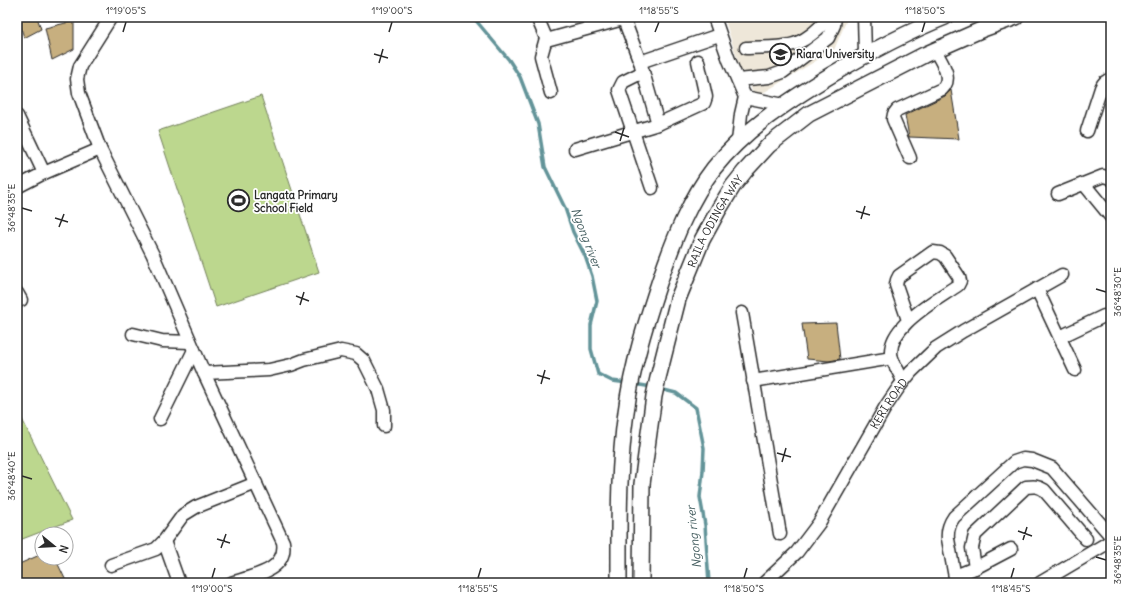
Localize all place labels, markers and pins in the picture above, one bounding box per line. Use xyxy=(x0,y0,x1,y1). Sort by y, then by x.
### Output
school or university icon: Riara University xyxy=(768,41,794,67)
place label: Riara University xyxy=(796,47,874,62)
sports icon: Langata Primary School Field xyxy=(225,188,251,214)
place label: Langata Primary School Field xyxy=(254,188,338,215)

